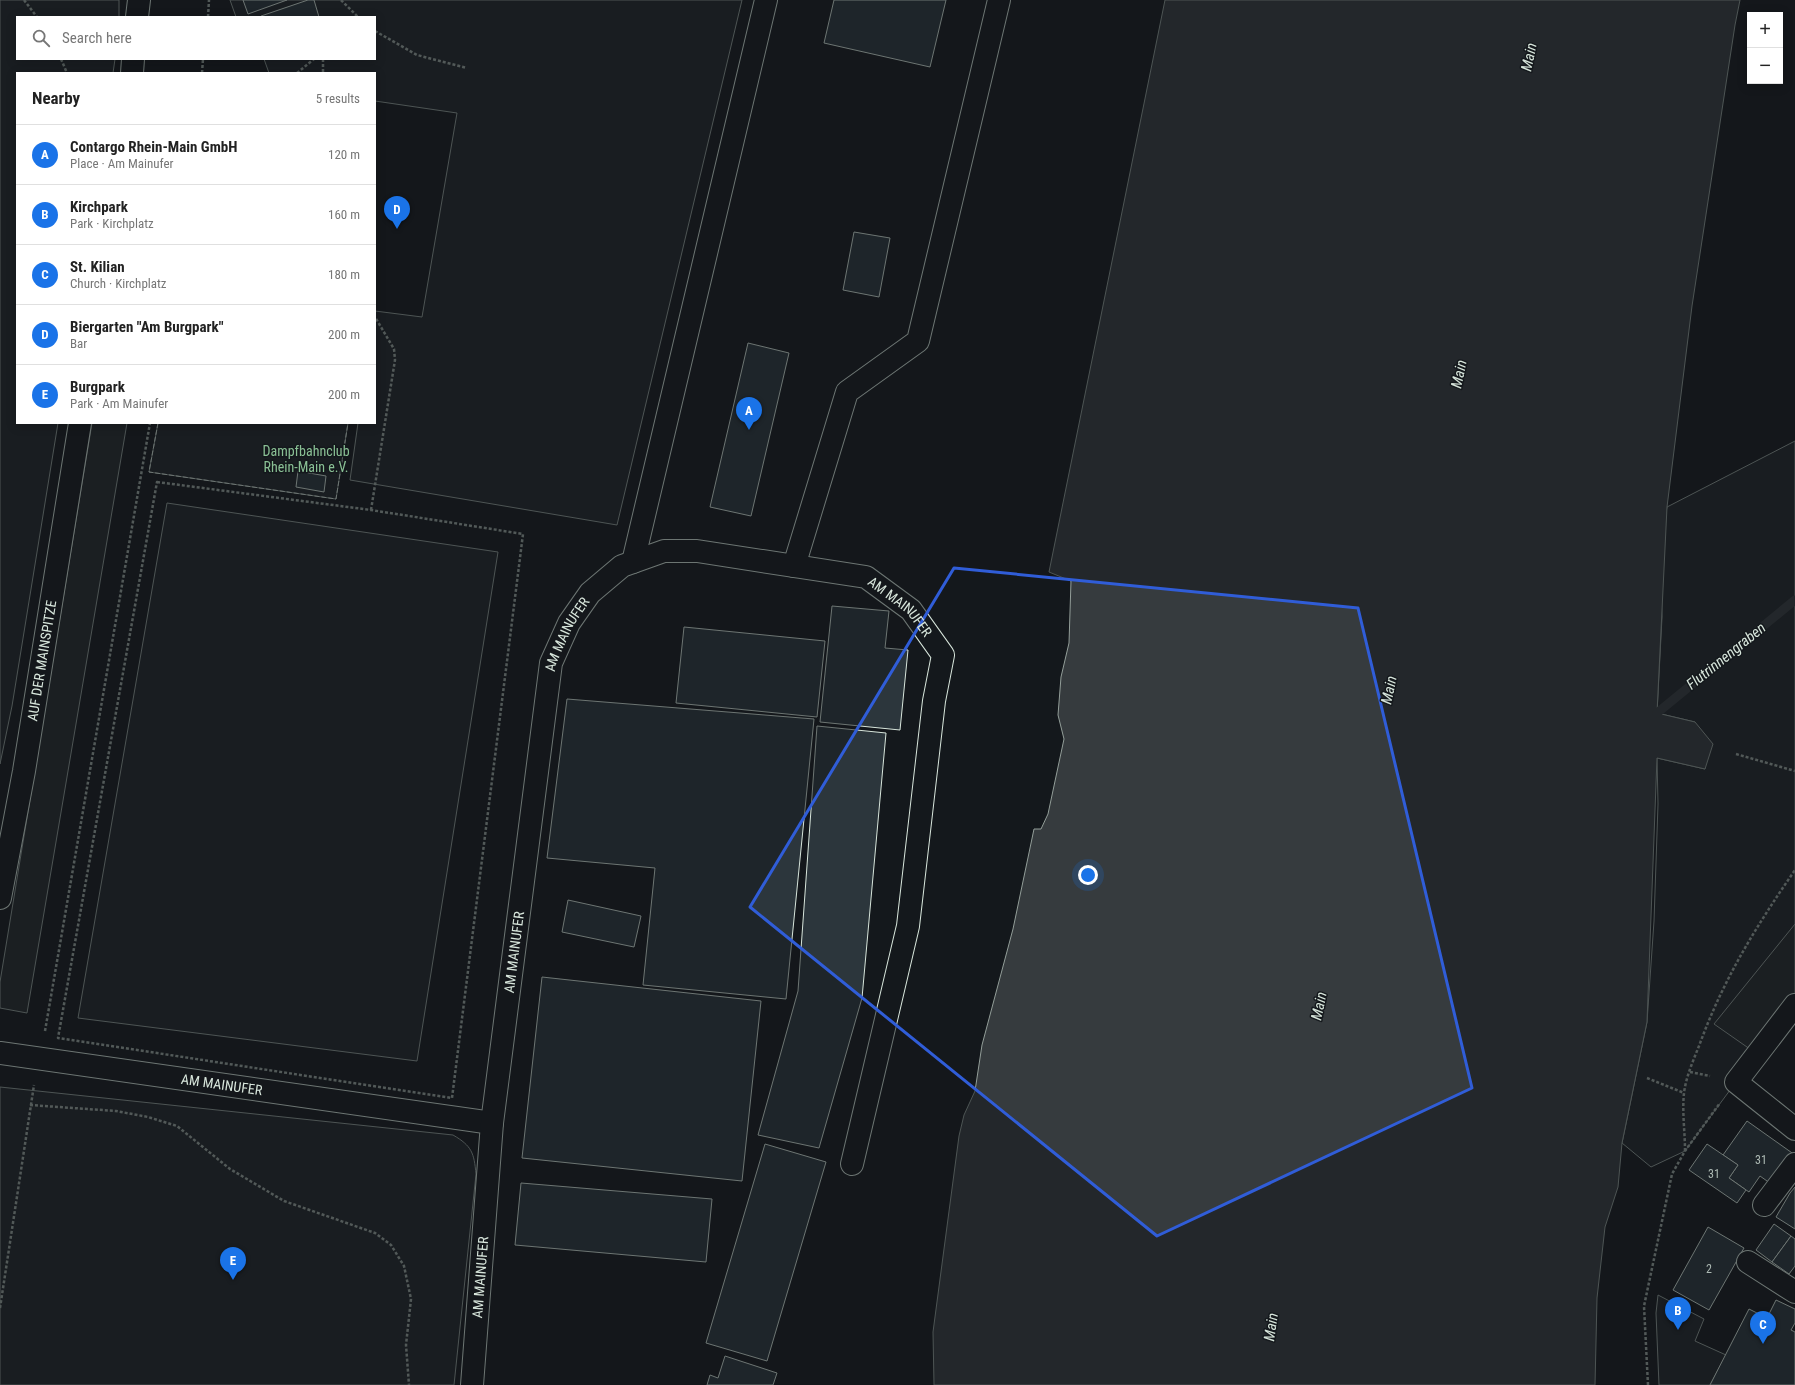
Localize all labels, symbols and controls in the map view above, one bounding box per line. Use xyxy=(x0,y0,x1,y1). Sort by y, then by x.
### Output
map controls xyxy=(1747,12,1783,84)
button: + xyxy=(1747,12,1783,48)
search box xyxy=(16,16,376,60)
icon: search xyxy=(30,27,52,49)
text: Search here xyxy=(62,29,132,47)
water label: Main xyxy=(1517,41,1541,73)
button: − xyxy=(1747,48,1783,84)
text: Nearby xyxy=(32,88,80,108)
text: 5 results xyxy=(316,91,360,106)
text: Contargo Rhein-Main GmbH xyxy=(70,138,237,156)
text: A xyxy=(41,147,49,162)
text: 120 m xyxy=(328,147,360,162)
text: Place · Am Mainufer xyxy=(70,156,174,171)
pin: D xyxy=(384,196,410,229)
text: Kirchpark xyxy=(70,198,128,216)
text: B xyxy=(41,207,49,222)
text: 160 m xyxy=(328,207,360,222)
text: Park · Kirchplatz xyxy=(70,216,154,231)
text: St. Kilian xyxy=(70,258,125,276)
text: C xyxy=(41,267,49,282)
text: 180 m xyxy=(328,267,360,282)
text: Church · Kirchplatz xyxy=(70,276,167,291)
text: Biergarten "Am Burgpark" xyxy=(70,318,224,336)
text: D xyxy=(41,327,49,342)
text: 200 m xyxy=(328,327,360,342)
text: Bar xyxy=(70,336,87,351)
water label: Main xyxy=(1447,358,1471,390)
text: Burgpark xyxy=(70,378,125,396)
text: E xyxy=(42,387,48,402)
text: 200 m xyxy=(328,387,360,402)
text: Park · Am Mainufer xyxy=(70,396,168,411)
pin: A xyxy=(736,397,762,430)
park label: Dampfbahnclub Rhein-Main e.V. xyxy=(262,443,350,475)
street label: AM MAINUFER xyxy=(865,573,936,640)
street label: AM MAINUFER xyxy=(542,594,593,672)
street label: AUF DER MAINSPITZE xyxy=(24,599,59,722)
water label: Flutrinnengraben xyxy=(1683,619,1769,693)
water label: Main xyxy=(1377,674,1401,706)
your location xyxy=(1078,865,1098,885)
street label: AM MAINUFER xyxy=(501,910,527,994)
water label: Main xyxy=(1307,990,1331,1022)
street label: AM MAINUFER xyxy=(180,1071,264,1098)
house number: 31 xyxy=(1755,1153,1767,1167)
house number: 31 xyxy=(1708,1167,1720,1181)
street label: AM MAINUFER xyxy=(469,1235,491,1319)
pin: E xyxy=(220,1247,246,1280)
house number: 2 xyxy=(1706,1262,1712,1276)
pin: B xyxy=(1665,1297,1691,1330)
pin: C xyxy=(1750,1311,1776,1344)
water label: Main xyxy=(1260,1312,1282,1342)

